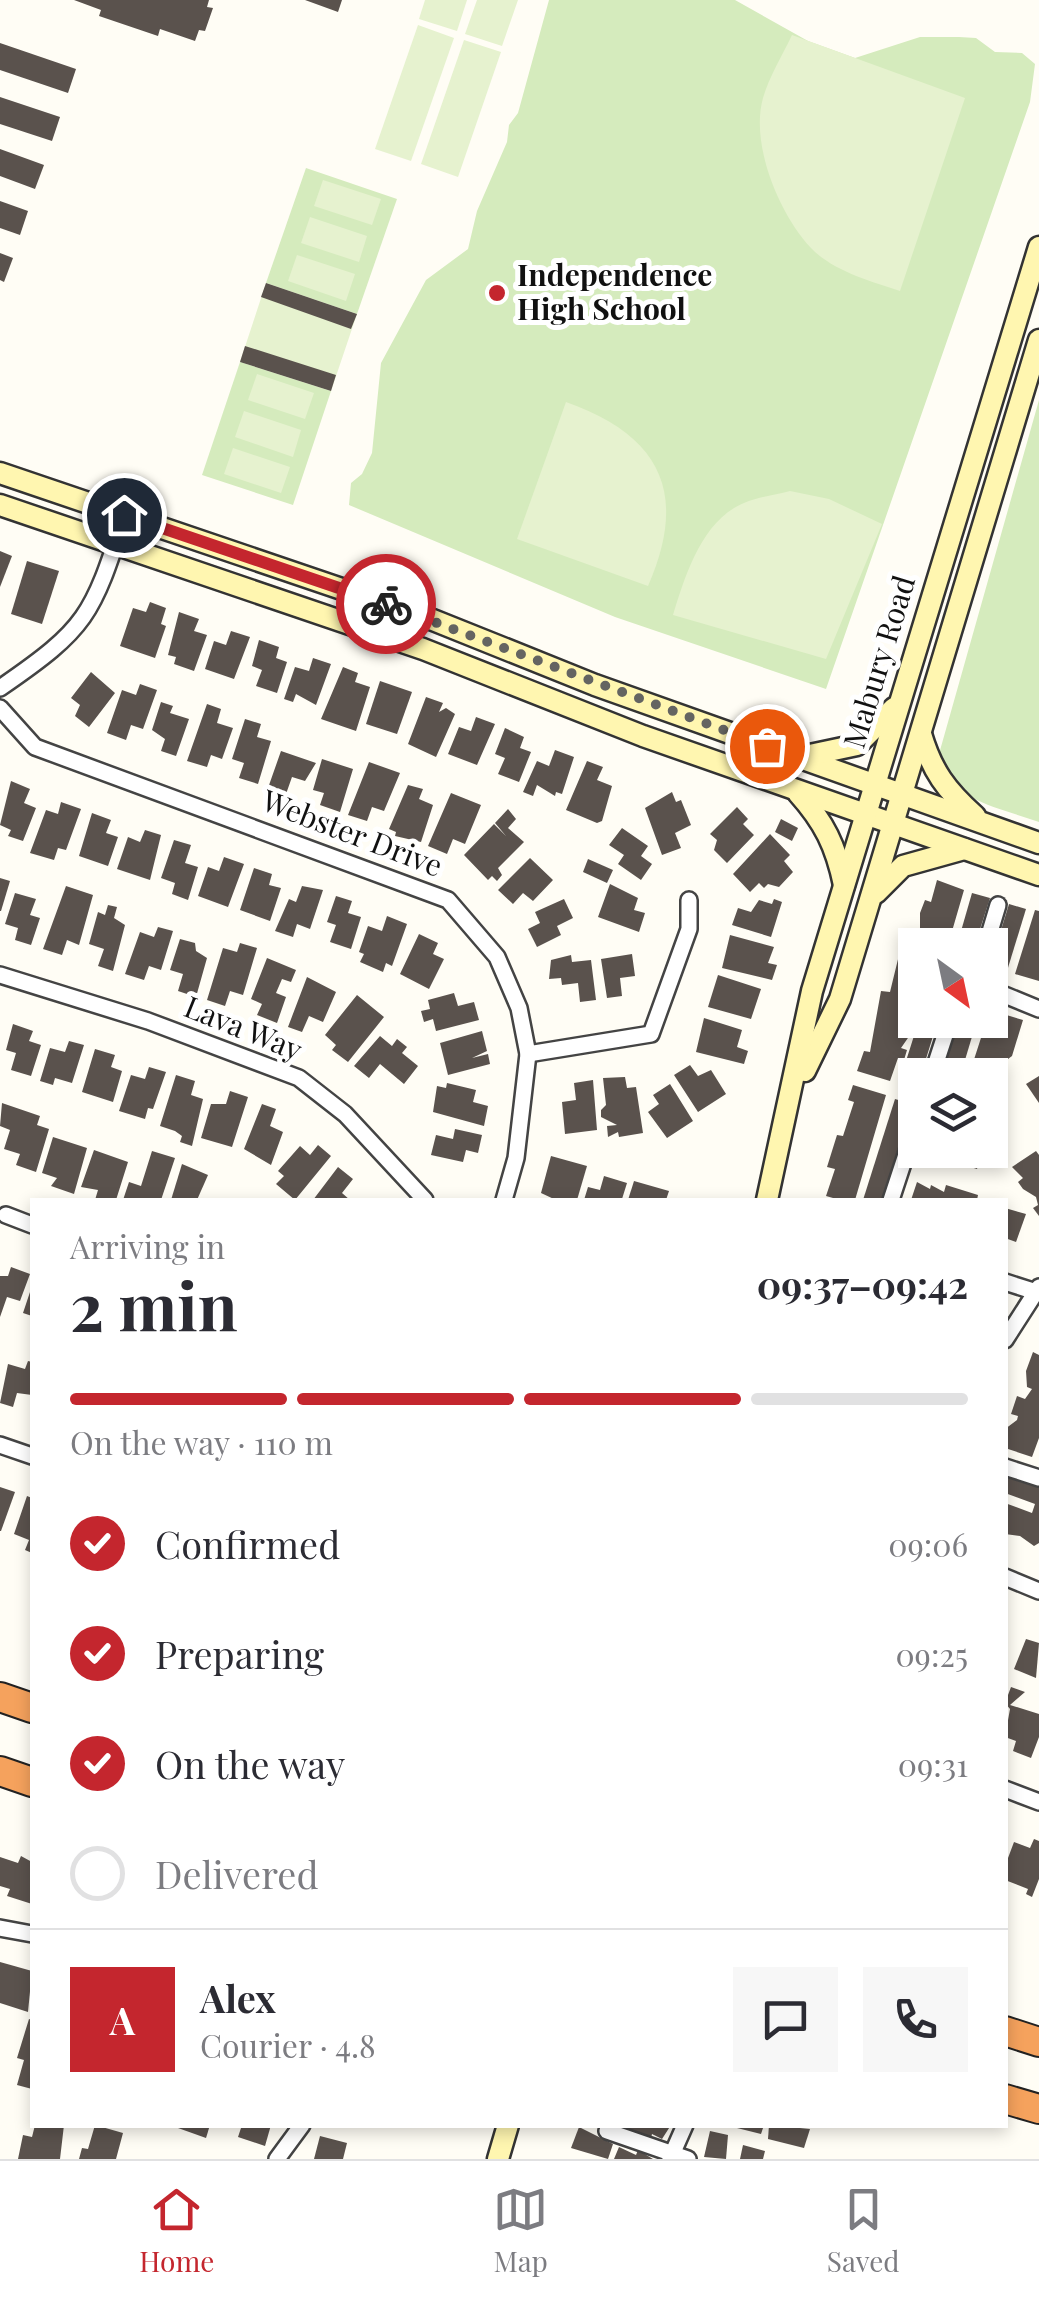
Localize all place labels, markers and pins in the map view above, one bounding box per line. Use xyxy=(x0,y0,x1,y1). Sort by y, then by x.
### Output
place label: Independence High School xyxy=(517,254,712,328)
marker: Independence High School xyxy=(486,282,508,304)
pin xyxy=(82,473,167,558)
pin xyxy=(725,704,810,789)

